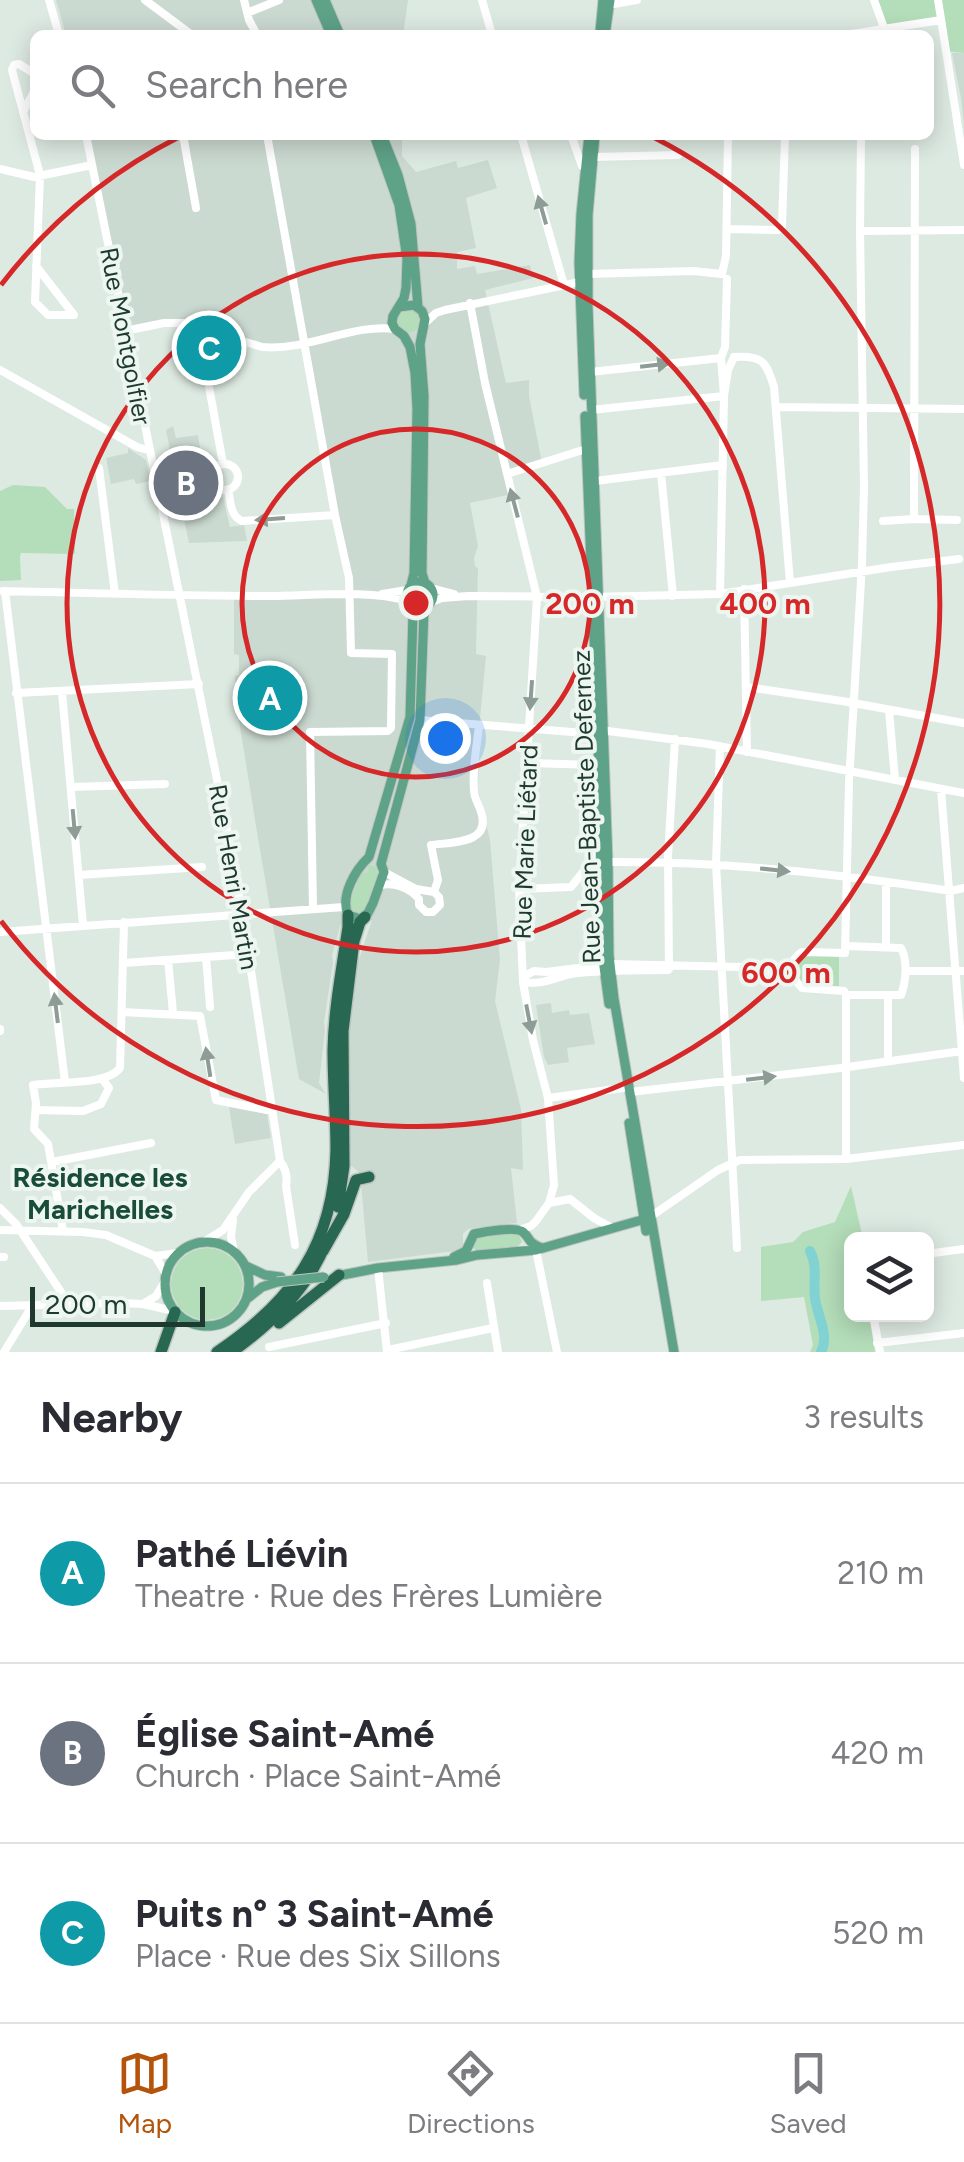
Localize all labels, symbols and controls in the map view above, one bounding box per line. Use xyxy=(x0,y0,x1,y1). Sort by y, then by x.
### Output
search box xyxy=(30,30,934,140)
icon: search xyxy=(65,58,120,113)
text: Search here xyxy=(145,62,348,108)
one-way arrow xyxy=(534,194,550,225)
street label: Rue Montgolfier xyxy=(94,245,158,428)
pin: C xyxy=(176,310,242,386)
one-way arrow xyxy=(640,357,672,373)
pin: B xyxy=(154,446,218,520)
one-way arrow xyxy=(506,487,522,518)
one-way arrow xyxy=(254,511,285,527)
centre of rings xyxy=(398,585,434,621)
text: 200 m xyxy=(545,585,635,622)
text: 400 m xyxy=(719,585,811,622)
street label: Rue Jean-Baptiste Defernez xyxy=(566,650,606,964)
pin: A xyxy=(238,660,302,736)
one-way arrow xyxy=(523,679,539,711)
your location xyxy=(420,713,471,764)
street label: Rue Marie Liétard xyxy=(507,744,543,940)
street label: Rue Henri Martin xyxy=(203,782,265,972)
one-way arrow xyxy=(67,808,83,840)
one-way arrow xyxy=(760,862,792,878)
text: 600 m xyxy=(741,954,831,991)
one-way arrow xyxy=(48,992,64,1024)
one-way arrow xyxy=(522,1003,537,1035)
one-way arrow xyxy=(200,1046,215,1078)
one-way arrow xyxy=(746,1070,778,1086)
district label: Résidence les Marichelles xyxy=(12,1160,188,1226)
map controls xyxy=(844,1232,934,1322)
button: layers xyxy=(844,1232,934,1322)
scale bar xyxy=(30,1282,205,1326)
text: 200 m xyxy=(45,1287,127,1321)
text: Nearby xyxy=(40,1392,182,1443)
text: 3 results xyxy=(804,1398,924,1436)
text: Pathé Liévin xyxy=(135,1531,348,1577)
text: A xyxy=(61,1554,84,1592)
text: 210 m xyxy=(837,1554,924,1592)
text: Theatre · Rue des Frères Lumière xyxy=(135,1577,602,1615)
text: Église Saint-Amé xyxy=(135,1711,434,1757)
text: B xyxy=(63,1734,82,1772)
text: 420 m xyxy=(831,1734,924,1772)
text: Church · Place Saint-Amé xyxy=(135,1757,501,1795)
text: Puits n° 3 Saint-Amé xyxy=(135,1891,494,1937)
text: C xyxy=(61,1914,84,1952)
text: 520 m xyxy=(832,1914,924,1952)
text: Place · Rue des Six Sillons xyxy=(135,1937,501,1975)
tab: Map xyxy=(117,2046,172,2140)
tab: Directions xyxy=(407,2046,535,2140)
tab: Saved xyxy=(769,2046,847,2140)

